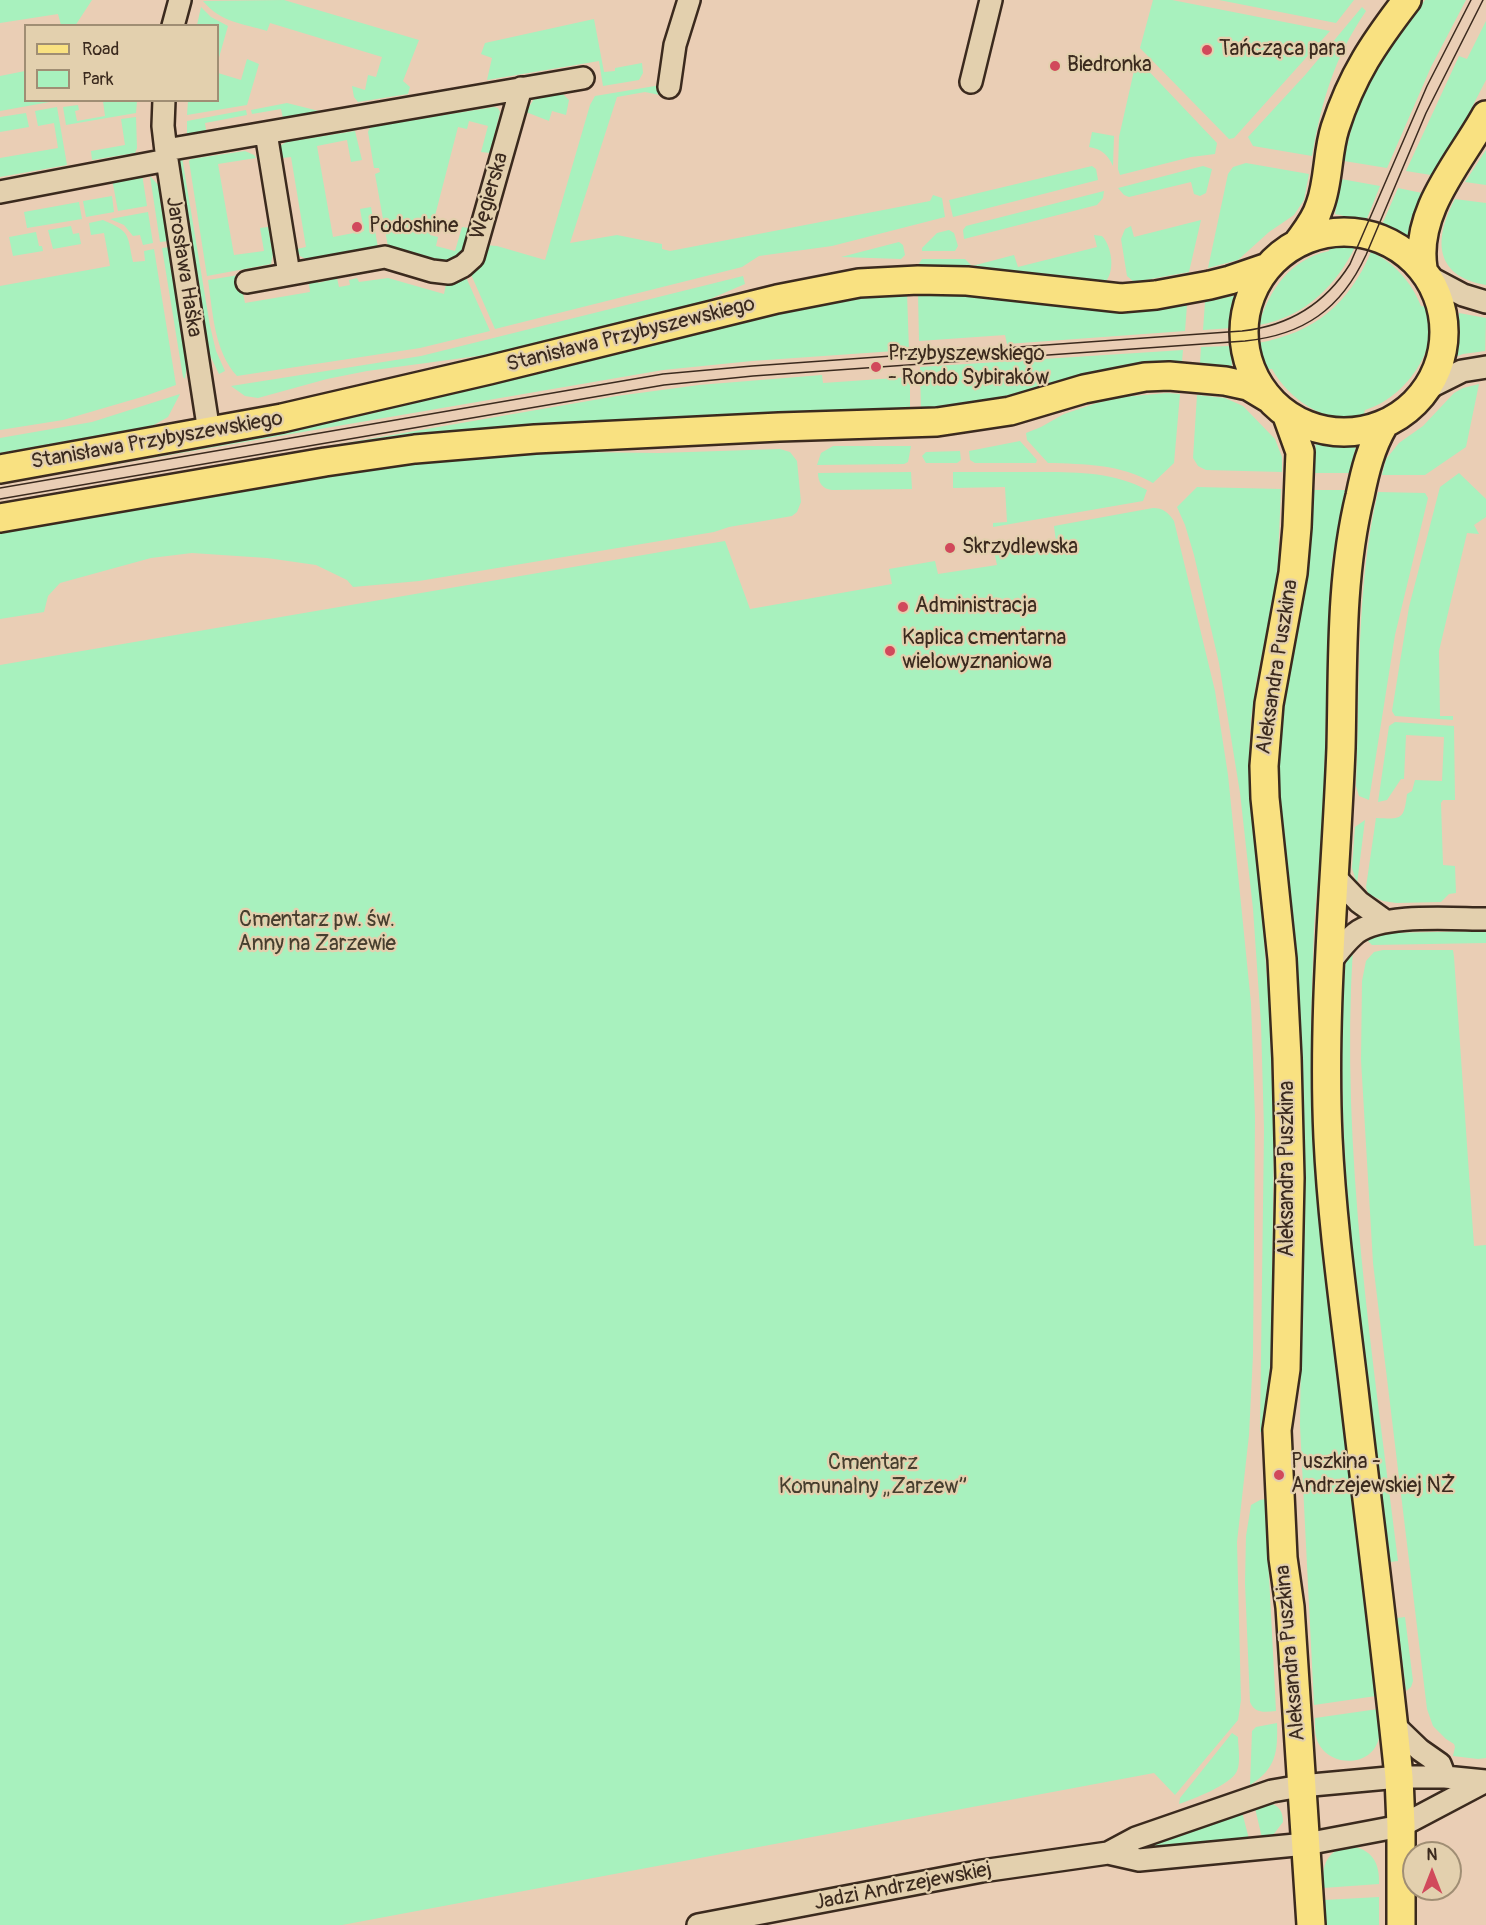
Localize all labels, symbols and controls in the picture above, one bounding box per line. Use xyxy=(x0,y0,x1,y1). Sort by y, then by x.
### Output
legend xyxy=(24,24,219,102)
place label: Tańcząca para xyxy=(1219,37,1346,63)
text: Road xyxy=(82,38,119,61)
marker: Tańcząca para xyxy=(1200,43,1214,57)
place label: Biedronka xyxy=(1067,53,1152,79)
marker: Biedronka xyxy=(1048,59,1062,73)
text: Park xyxy=(82,68,114,91)
street label: Węgierska xyxy=(466,150,514,242)
street label: Jarosława Haška xyxy=(159,195,207,339)
place label: Podoshine xyxy=(369,214,458,240)
marker: Podoshine xyxy=(350,220,364,234)
street label: Stanisława Przybyszewskiego xyxy=(504,292,758,378)
place label: Przybyszewskiego - Rondo Sybiraków xyxy=(888,342,1049,392)
marker: Przybyszewskiego - Rondo Sybiraków xyxy=(869,360,883,374)
street label: Stanisława Przybyszewskiego xyxy=(29,406,285,476)
place label: Skrzydlewska xyxy=(962,535,1078,561)
marker: Skrzydlewska xyxy=(943,541,957,555)
street label: Aleksandra Puszkina xyxy=(1252,578,1304,756)
place label: Administracja xyxy=(915,594,1037,620)
marker: Administracja xyxy=(896,600,910,614)
place label: Kaplica cmentarna wielowyznaniowa xyxy=(902,626,1066,676)
marker: Kaplica cmentarna wielowyznaniowa xyxy=(883,644,897,658)
park label: Cmentarz pw. św. Anny na Zarzewie xyxy=(238,908,396,958)
street label: Aleksandra Puszkina xyxy=(1275,1081,1301,1257)
place label: Puszkina - Andrzejewskiej NŻ xyxy=(1291,1450,1456,1500)
park label: Cmentarz Komunalny „Zarzew” xyxy=(779,1451,967,1501)
marker: Puszkina - Andrzejewskiej NŻ xyxy=(1272,1468,1286,1482)
street label: Aleksandra Puszkina xyxy=(1271,1564,1311,1742)
north arrow xyxy=(1402,1841,1462,1901)
text: N xyxy=(1427,1845,1437,1865)
street label: Jadzi Andrzejewskiej xyxy=(812,1857,994,1917)

